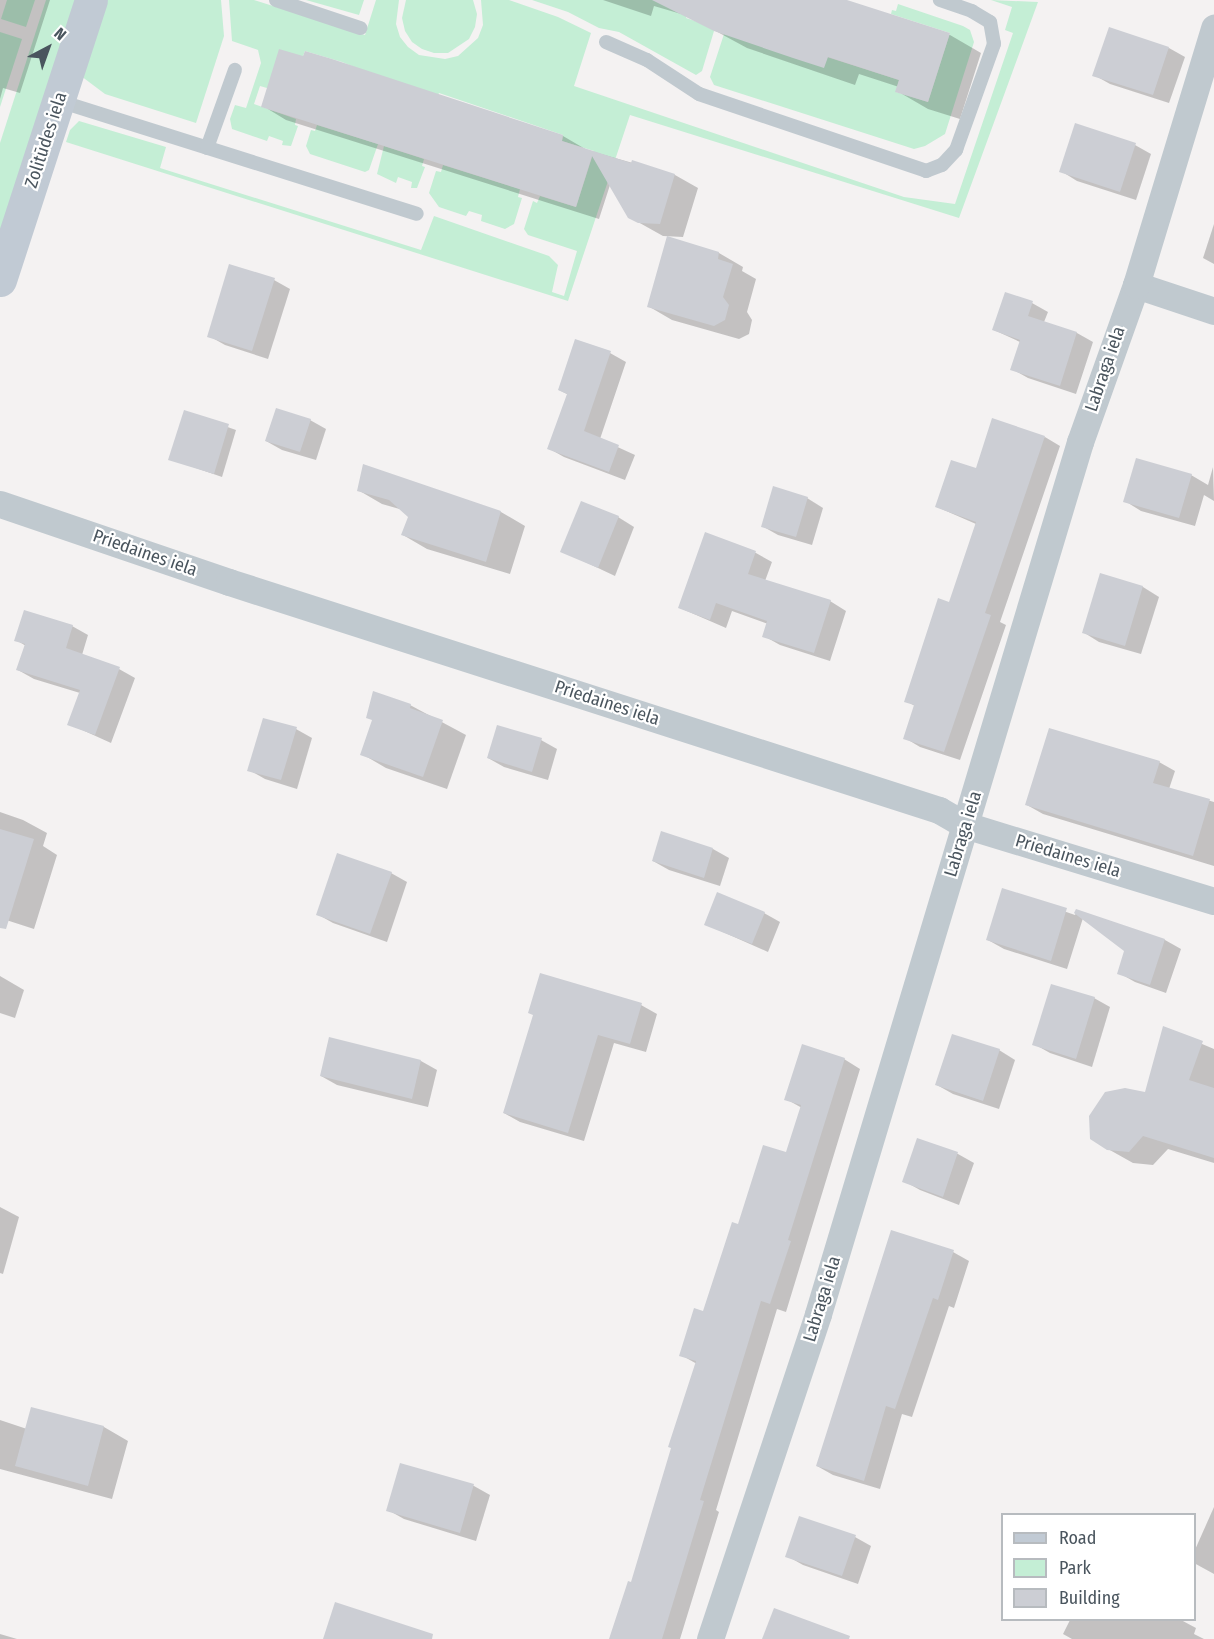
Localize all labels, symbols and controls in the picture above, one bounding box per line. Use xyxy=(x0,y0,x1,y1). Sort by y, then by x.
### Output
north arrow xyxy=(18,18,78,78)
text: N xyxy=(50,24,70,44)
street label: Zolitūdes iela xyxy=(20,89,72,191)
street label: Labraga iela xyxy=(1080,324,1130,414)
street label: Priedaines iela xyxy=(90,525,200,581)
street label: Priedaines iela xyxy=(552,676,662,730)
street label: Labraga iela xyxy=(940,788,986,880)
street label: Priedaines iela xyxy=(1013,830,1123,882)
street label: Labraga iela xyxy=(799,1253,845,1345)
legend xyxy=(1001,1513,1196,1621)
text: Road xyxy=(1059,1527,1096,1549)
text: Park xyxy=(1059,1557,1091,1579)
text: Building xyxy=(1059,1587,1120,1609)

